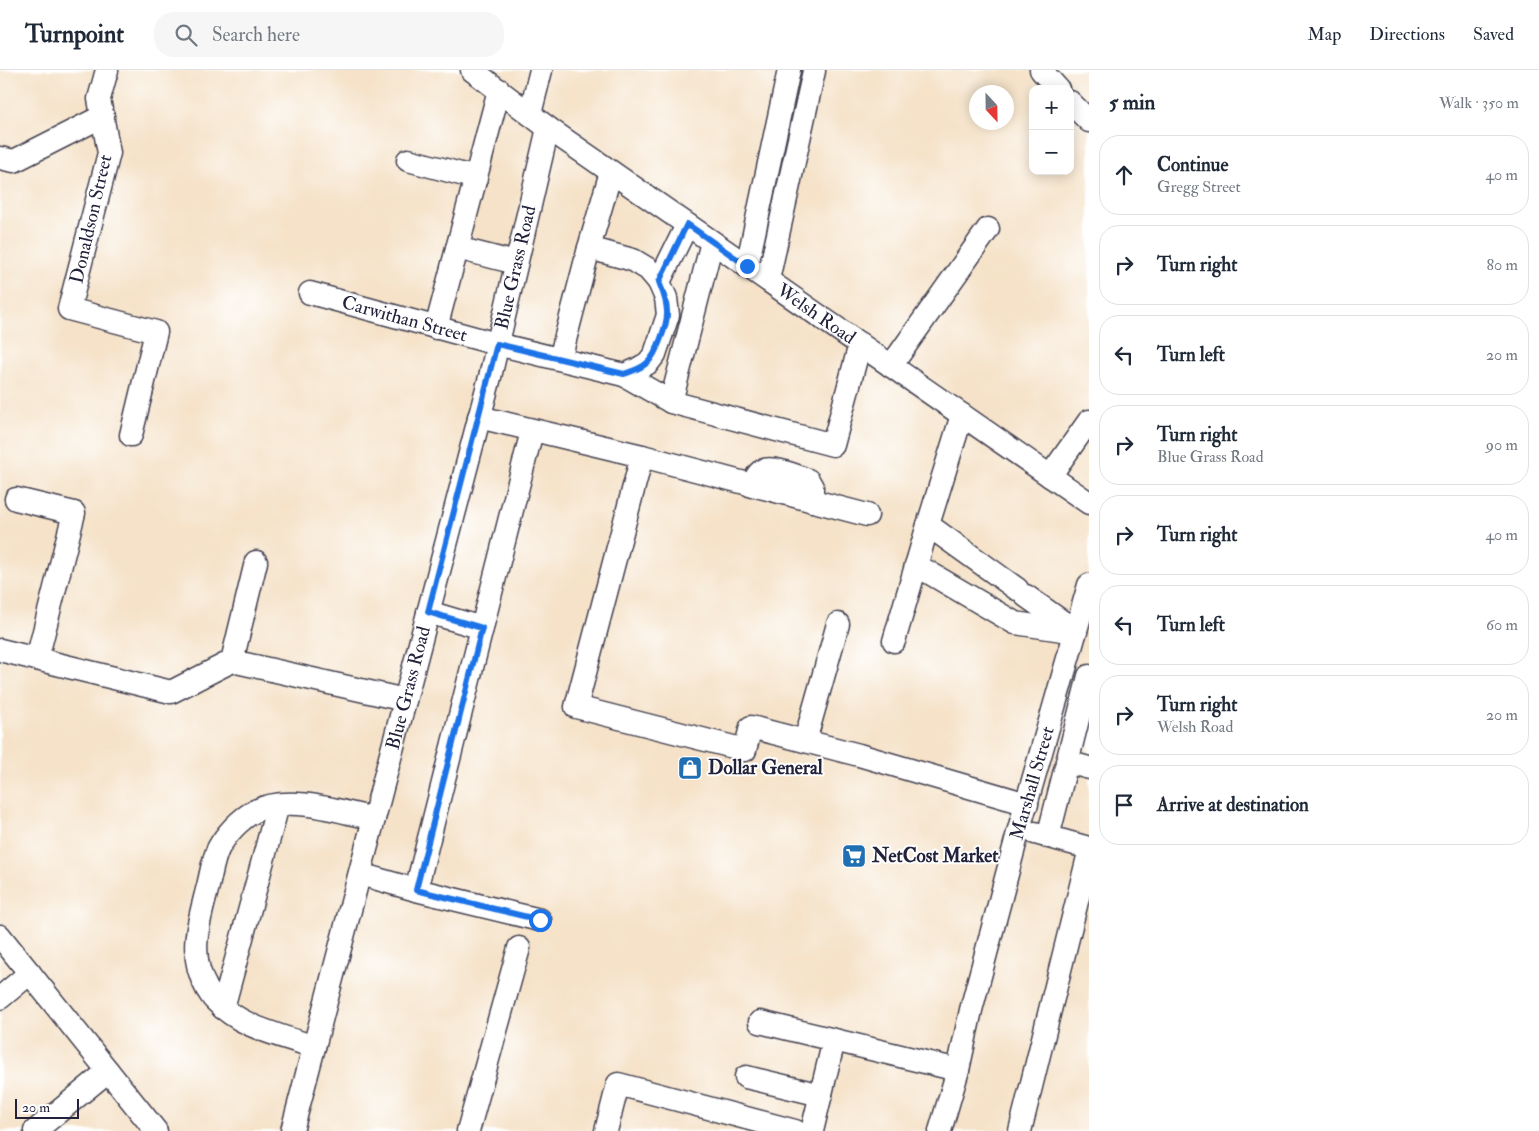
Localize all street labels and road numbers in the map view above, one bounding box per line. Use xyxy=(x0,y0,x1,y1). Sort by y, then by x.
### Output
street label: Donaldson Street xyxy=(65,152,117,286)
street label: Blue Grass Road xyxy=(489,202,542,332)
street label: Welsh Road xyxy=(771,278,861,350)
street label: Carwithan Street xyxy=(339,290,470,347)
street label: Blue Grass Road xyxy=(381,623,436,752)
street label: Marshall Street xyxy=(1005,724,1060,842)

